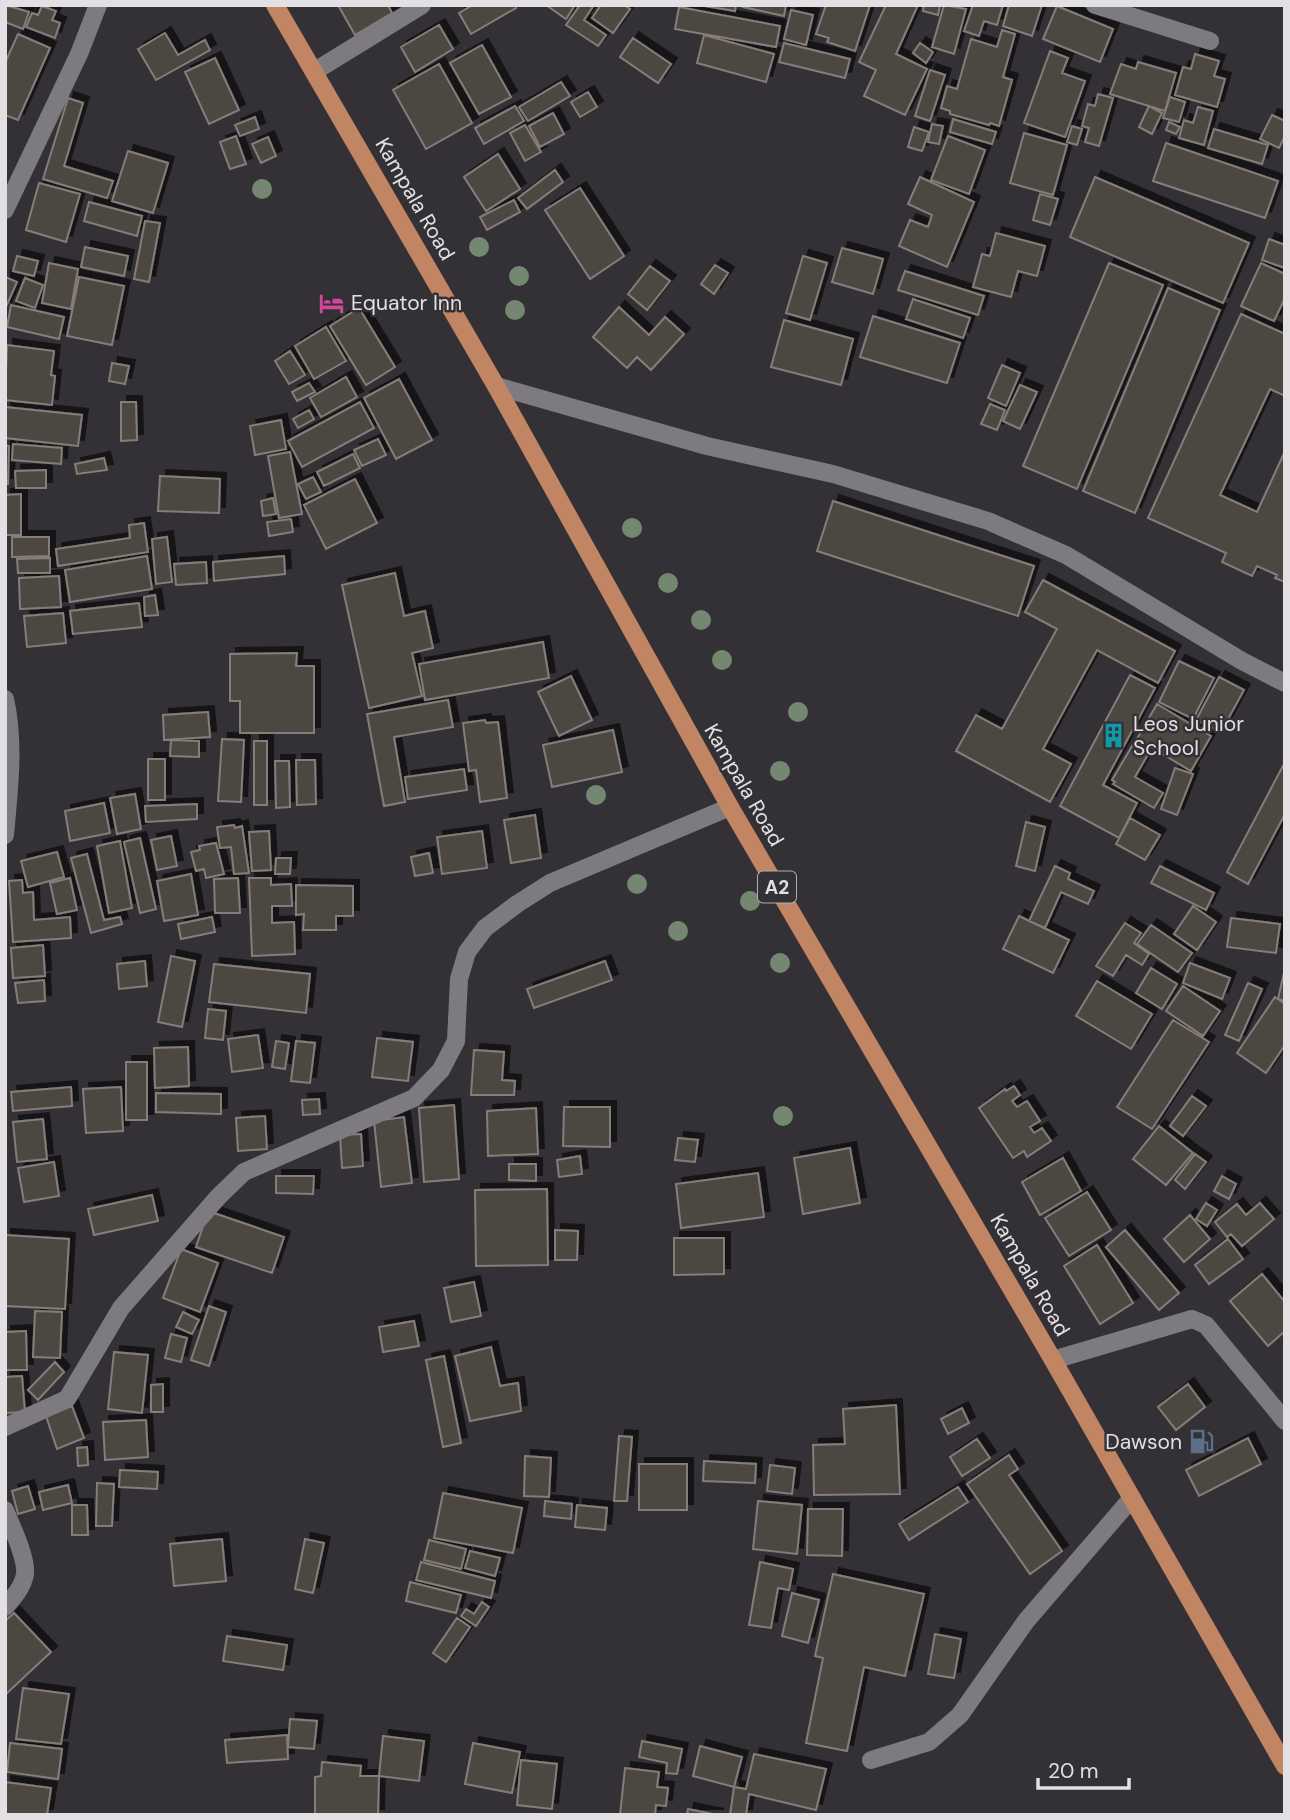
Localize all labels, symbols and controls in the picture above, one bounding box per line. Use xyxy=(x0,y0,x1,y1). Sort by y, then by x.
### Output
street label: Kampala Road xyxy=(369,133,461,265)
hotel icon: Equator Inn xyxy=(317,289,345,317)
place label: Equator Inn xyxy=(351,289,462,317)
place label: Leos Junior School xyxy=(1133,710,1244,762)
street label: Kampala Road xyxy=(698,719,790,851)
building icon: Leos Junior School xyxy=(1099,722,1127,750)
road number: A2 xyxy=(758,872,796,902)
street label: Kampala Road xyxy=(984,1209,1076,1341)
place label: Dawson xyxy=(1105,1428,1182,1456)
fuel station icon: Dawson xyxy=(1188,1428,1216,1456)
scale bar xyxy=(1038,1746,1129,1790)
text: 20 m xyxy=(1048,1757,1099,1785)

